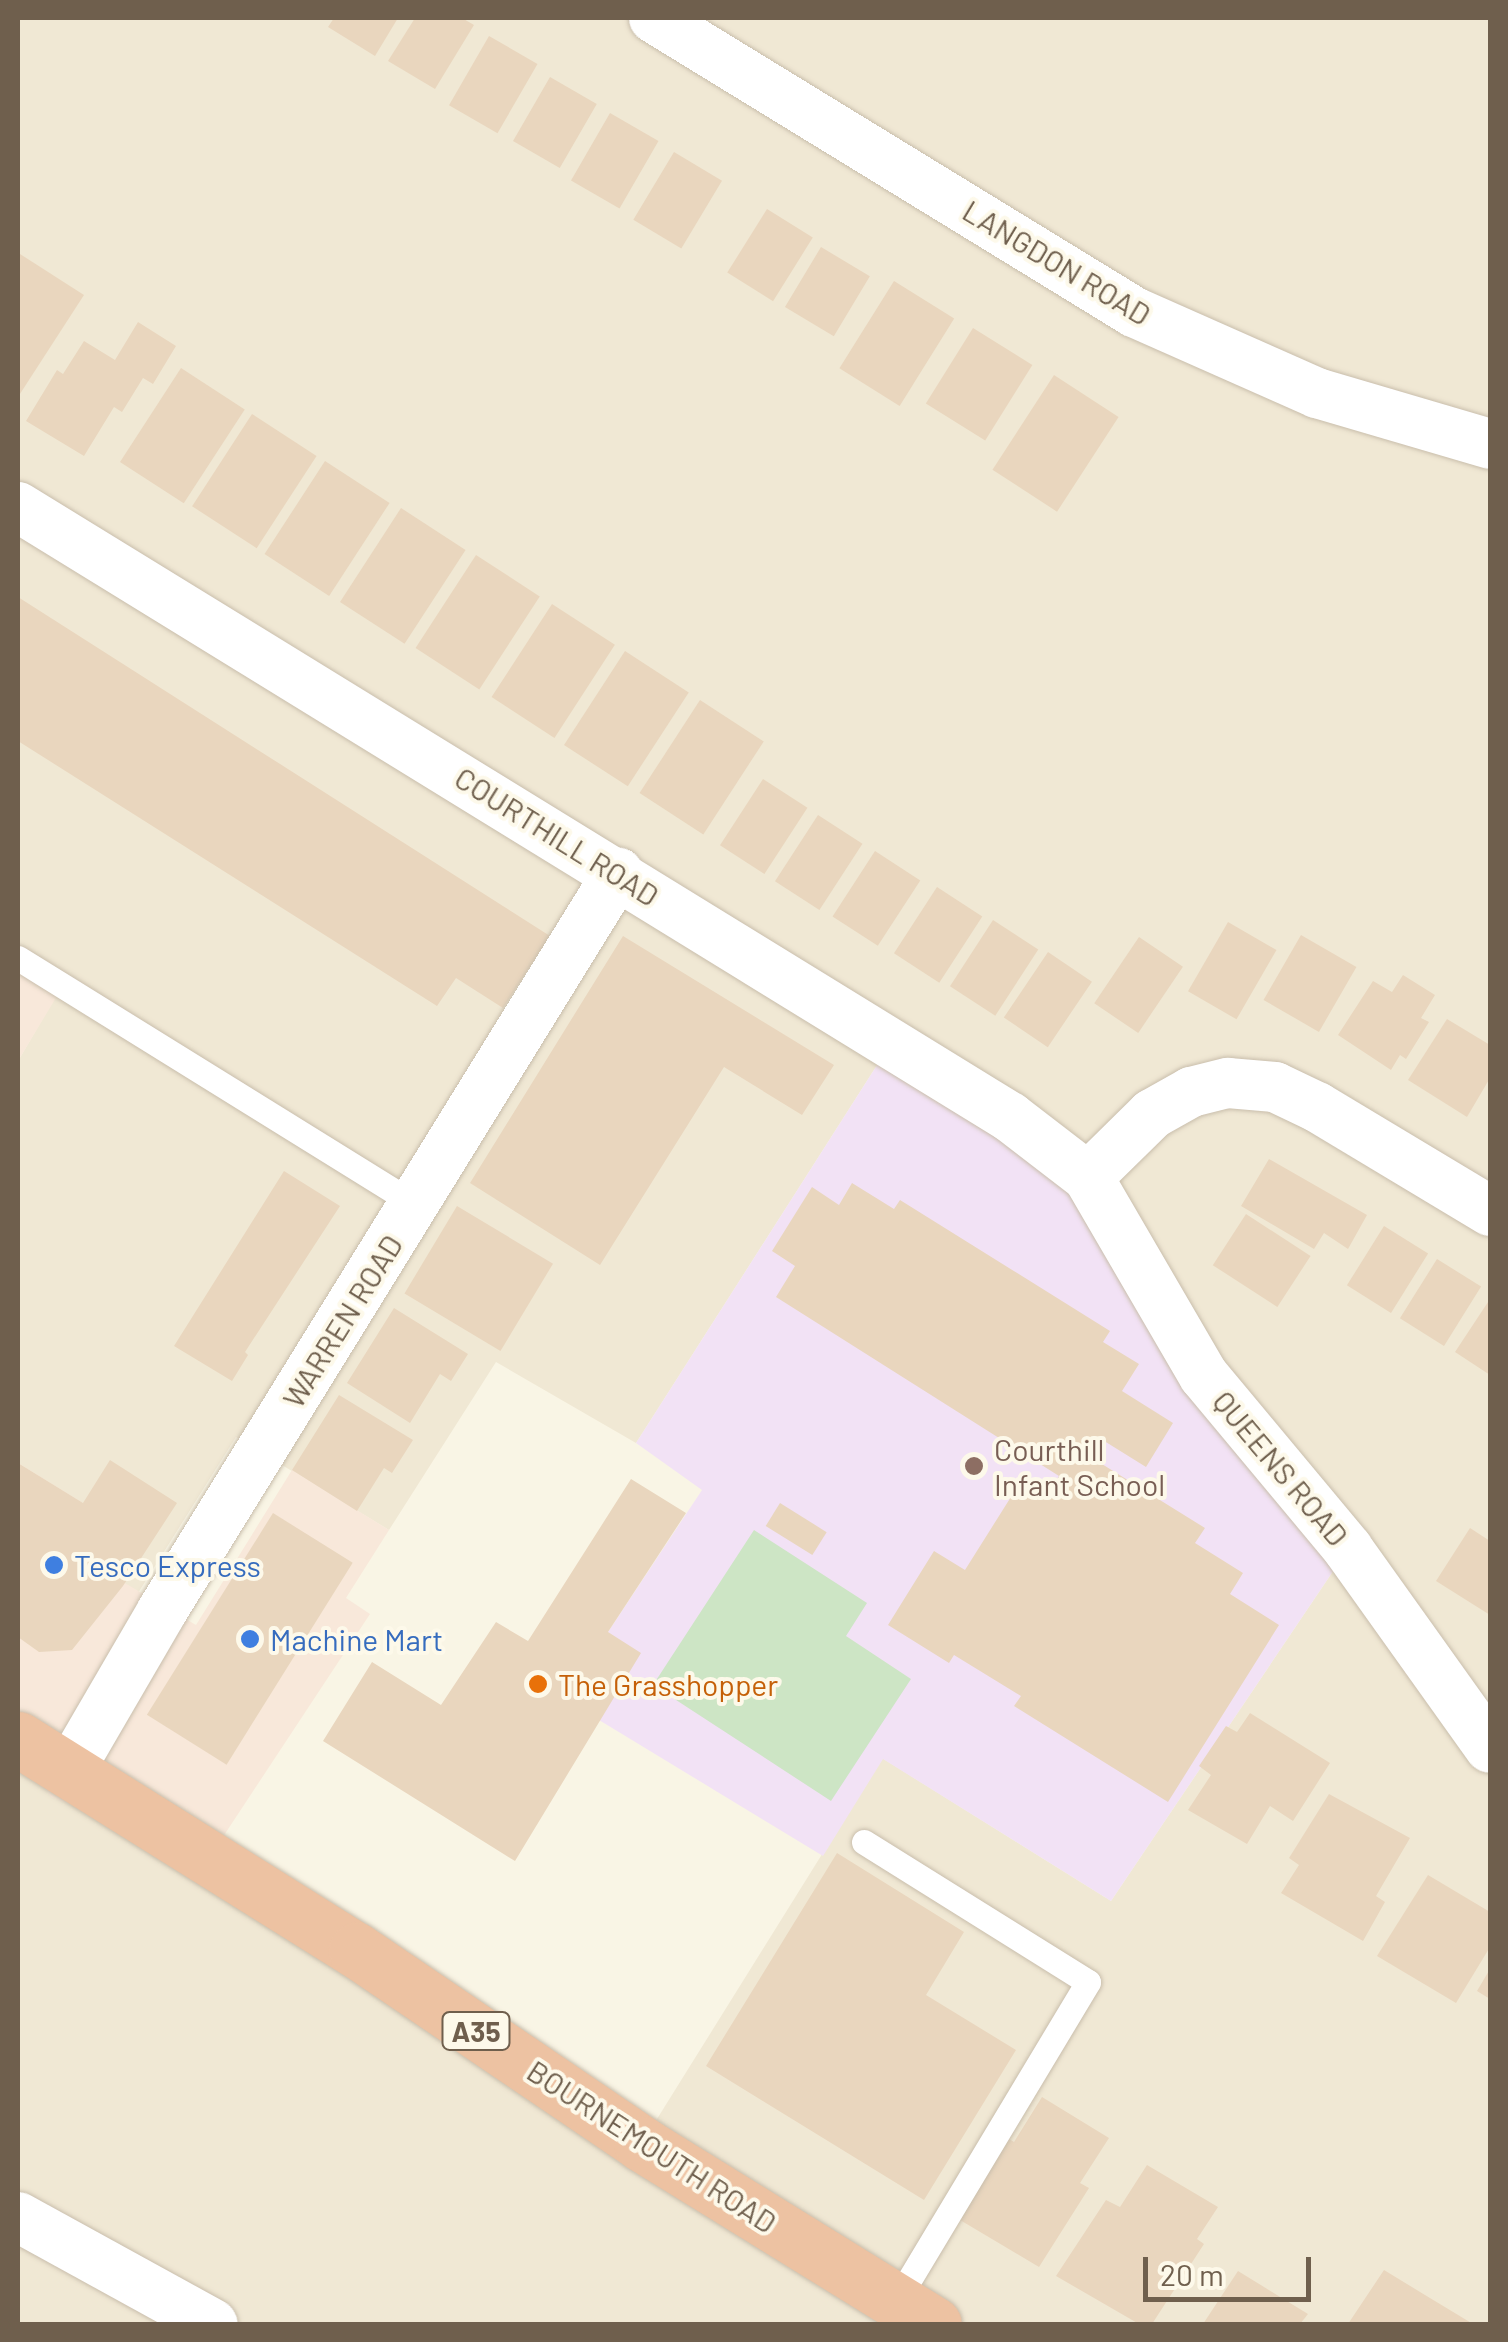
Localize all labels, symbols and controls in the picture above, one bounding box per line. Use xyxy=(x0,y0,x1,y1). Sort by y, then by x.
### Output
street label: LANGDON ROAD xyxy=(957,192,1157,332)
street label: COURTHILL ROAD xyxy=(449,759,665,913)
street label: WARREN ROAD xyxy=(275,1228,409,1414)
street label: QUEENS ROAD xyxy=(1206,1383,1356,1553)
place label: Courthill Infant School xyxy=(994,1431,1165,1502)
marker: Courthill Infant School xyxy=(963,1455,985,1477)
place label: Tesco Express xyxy=(74,1547,261,1583)
marker: Tesco Express xyxy=(43,1554,65,1576)
place label: Machine Mart xyxy=(270,1621,443,1657)
marker: Machine Mart xyxy=(239,1628,261,1650)
place label: The Grasshopper xyxy=(558,1666,778,1702)
marker: The Grasshopper xyxy=(527,1673,549,1695)
road number: A35 xyxy=(441,2008,511,2054)
street label: BOURNEMOUTH ROAD xyxy=(521,2052,783,2240)
scale bar xyxy=(1148,2237,1316,2299)
text: 20 m xyxy=(1160,2256,1224,2292)

